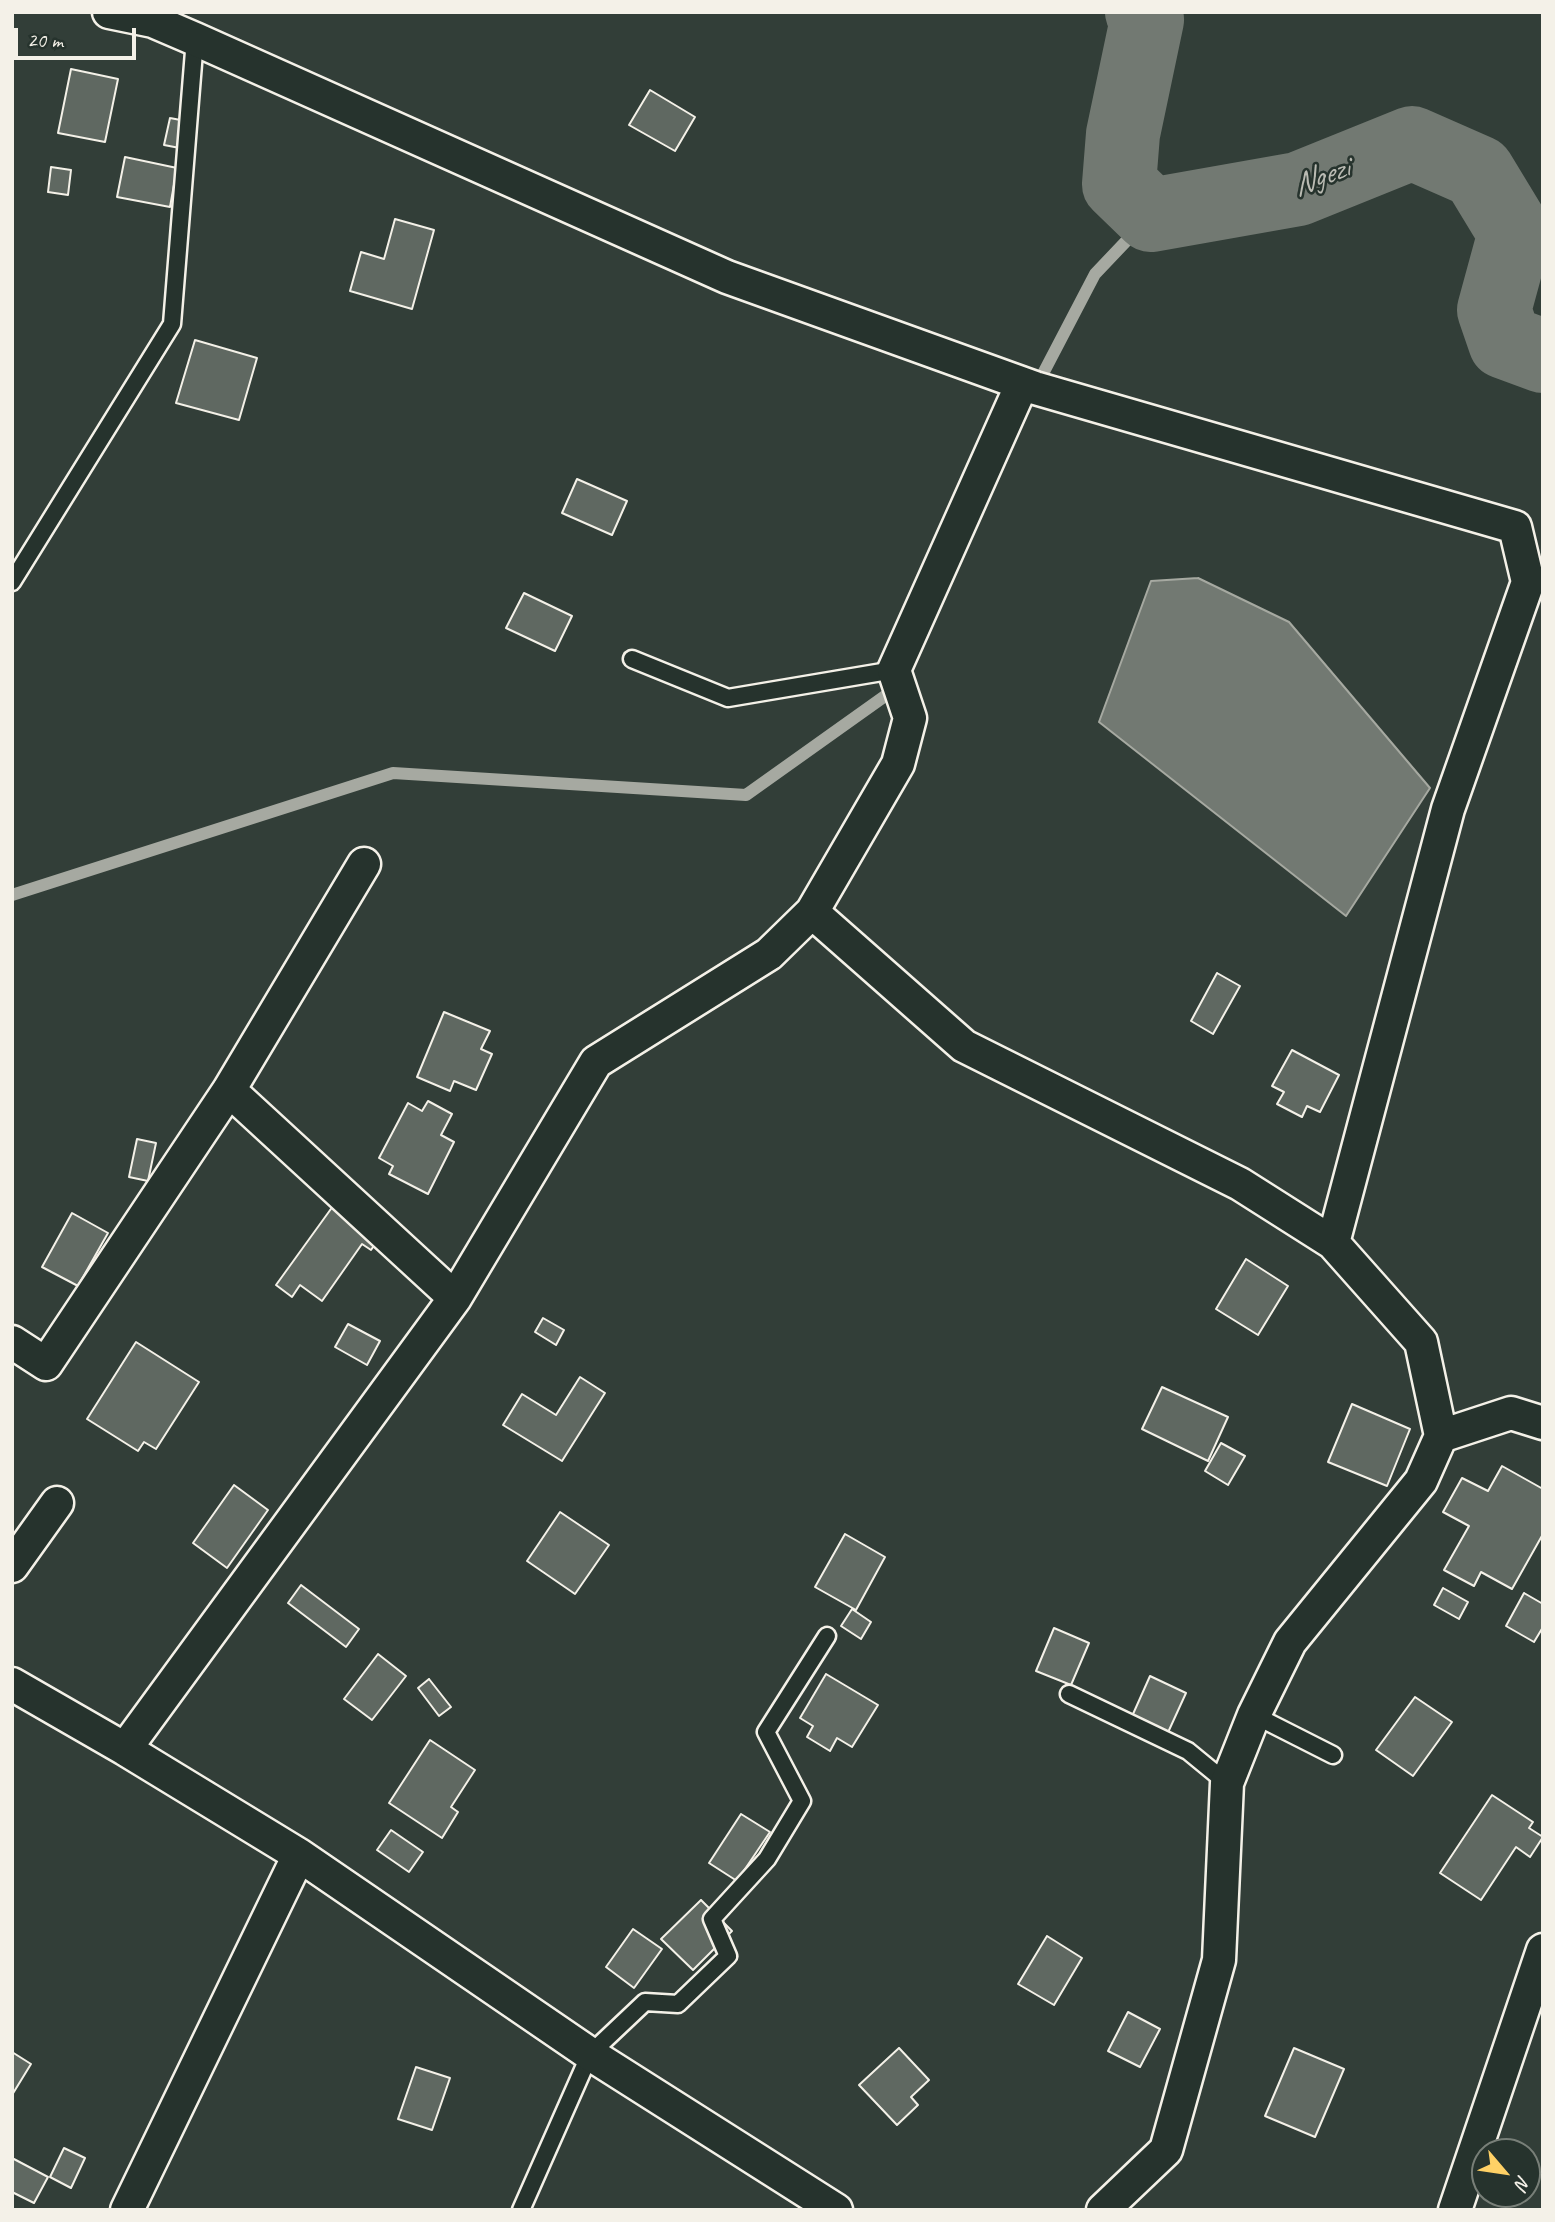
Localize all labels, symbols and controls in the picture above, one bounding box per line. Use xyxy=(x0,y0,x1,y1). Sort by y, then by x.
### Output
scale bar xyxy=(18,14,140,58)
text: 20 m xyxy=(27,27,63,53)
water label: Ngezi xyxy=(1288,150,1354,206)
north arrow xyxy=(1471,2138,1541,2208)
text: N xyxy=(1509,2171,1536,2193)

